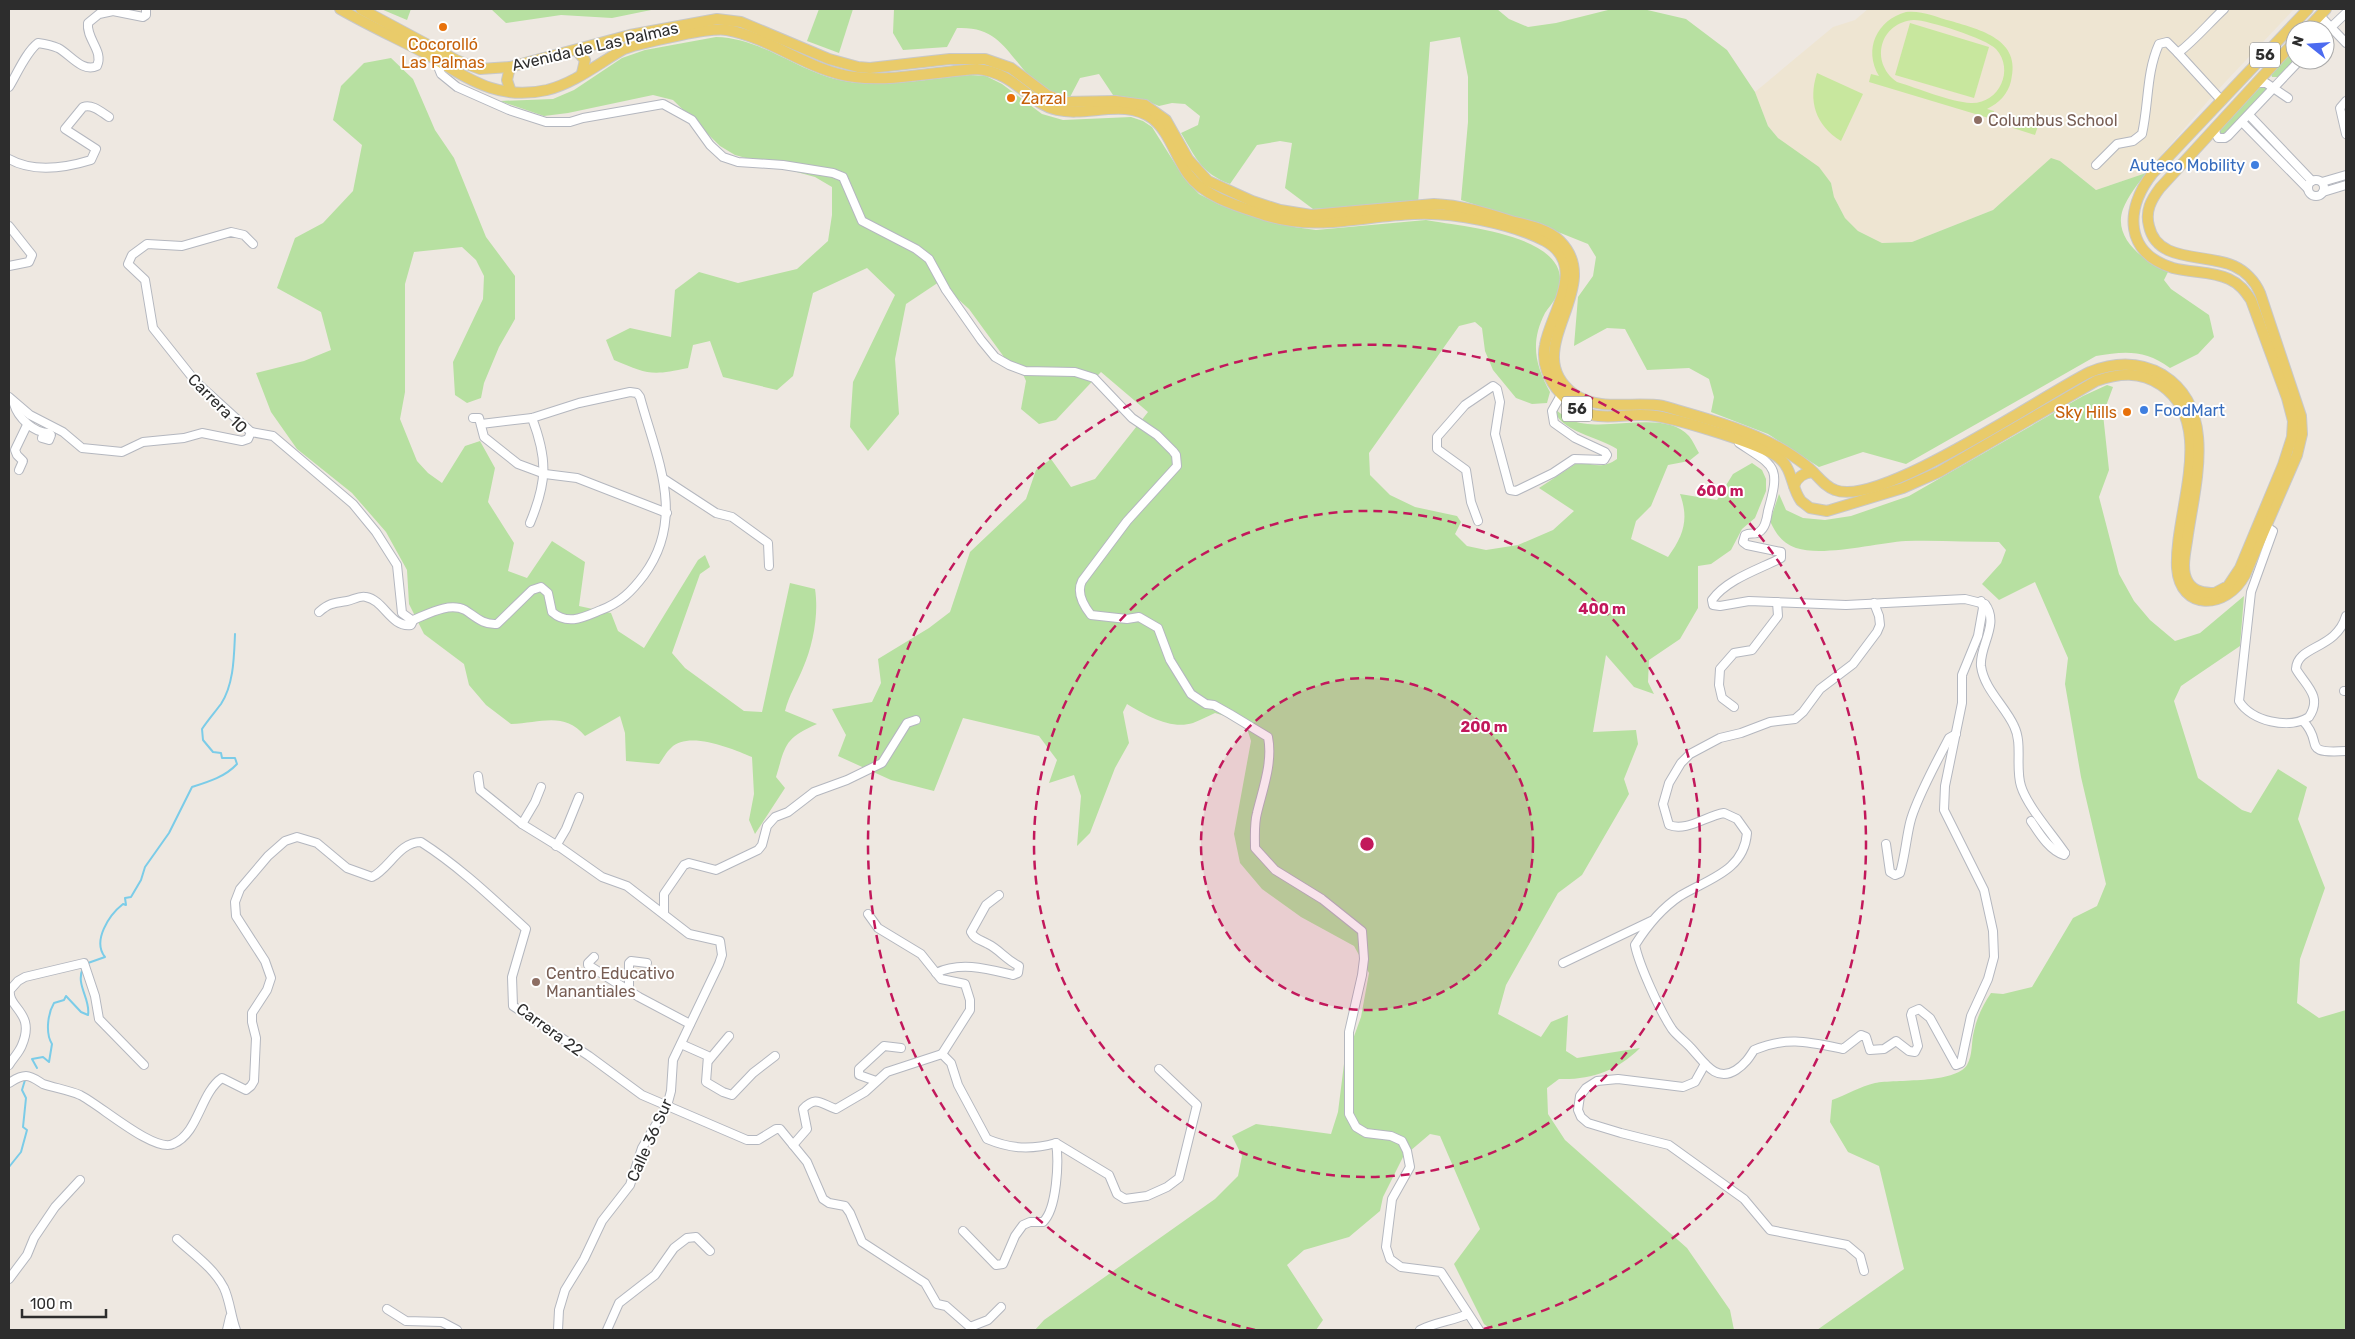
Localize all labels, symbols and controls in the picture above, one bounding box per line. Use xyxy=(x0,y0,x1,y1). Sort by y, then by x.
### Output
street label: Avenida de Las Palmas xyxy=(510,18,680,75)
north arrow xyxy=(2285,20,2335,70)
marker: Cocorolló Las Palmas xyxy=(437,21,449,33)
text: N xyxy=(2288,34,2308,49)
place label: Cocorolló Las Palmas xyxy=(401,35,485,72)
road number: 56 xyxy=(2250,42,2280,68)
place label: Zarzal xyxy=(1021,89,1066,108)
marker: Zarzal xyxy=(1005,92,1017,104)
place label: Columbus School xyxy=(1988,111,2118,130)
marker: Columbus School xyxy=(1972,114,1984,126)
place label: Auteco Mobility xyxy=(2129,156,2245,175)
marker: Auteco Mobility xyxy=(2249,159,2261,171)
street label: Carrera 10 xyxy=(184,370,251,437)
road number: 56 xyxy=(1562,396,1592,422)
place label: FoodMart xyxy=(2154,401,2225,420)
place label: Sky Hills xyxy=(2055,403,2117,422)
marker: FoodMart xyxy=(2138,404,2150,416)
marker: Sky Hills xyxy=(2121,406,2133,418)
text: 600 m xyxy=(1696,482,1744,500)
text: 400 m xyxy=(1578,600,1626,618)
text: 200 m xyxy=(1460,718,1508,736)
centre of rings xyxy=(1358,835,1376,853)
place label: Centro Educativo Manantiales xyxy=(546,964,675,1001)
marker: Centro Educativo Manantiales xyxy=(530,976,542,988)
street label: Carrera 22 xyxy=(513,999,587,1060)
street label: Calle 36 Sur xyxy=(623,1096,676,1185)
scale bar xyxy=(22,1286,106,1318)
text: 100 m xyxy=(30,1295,72,1313)

